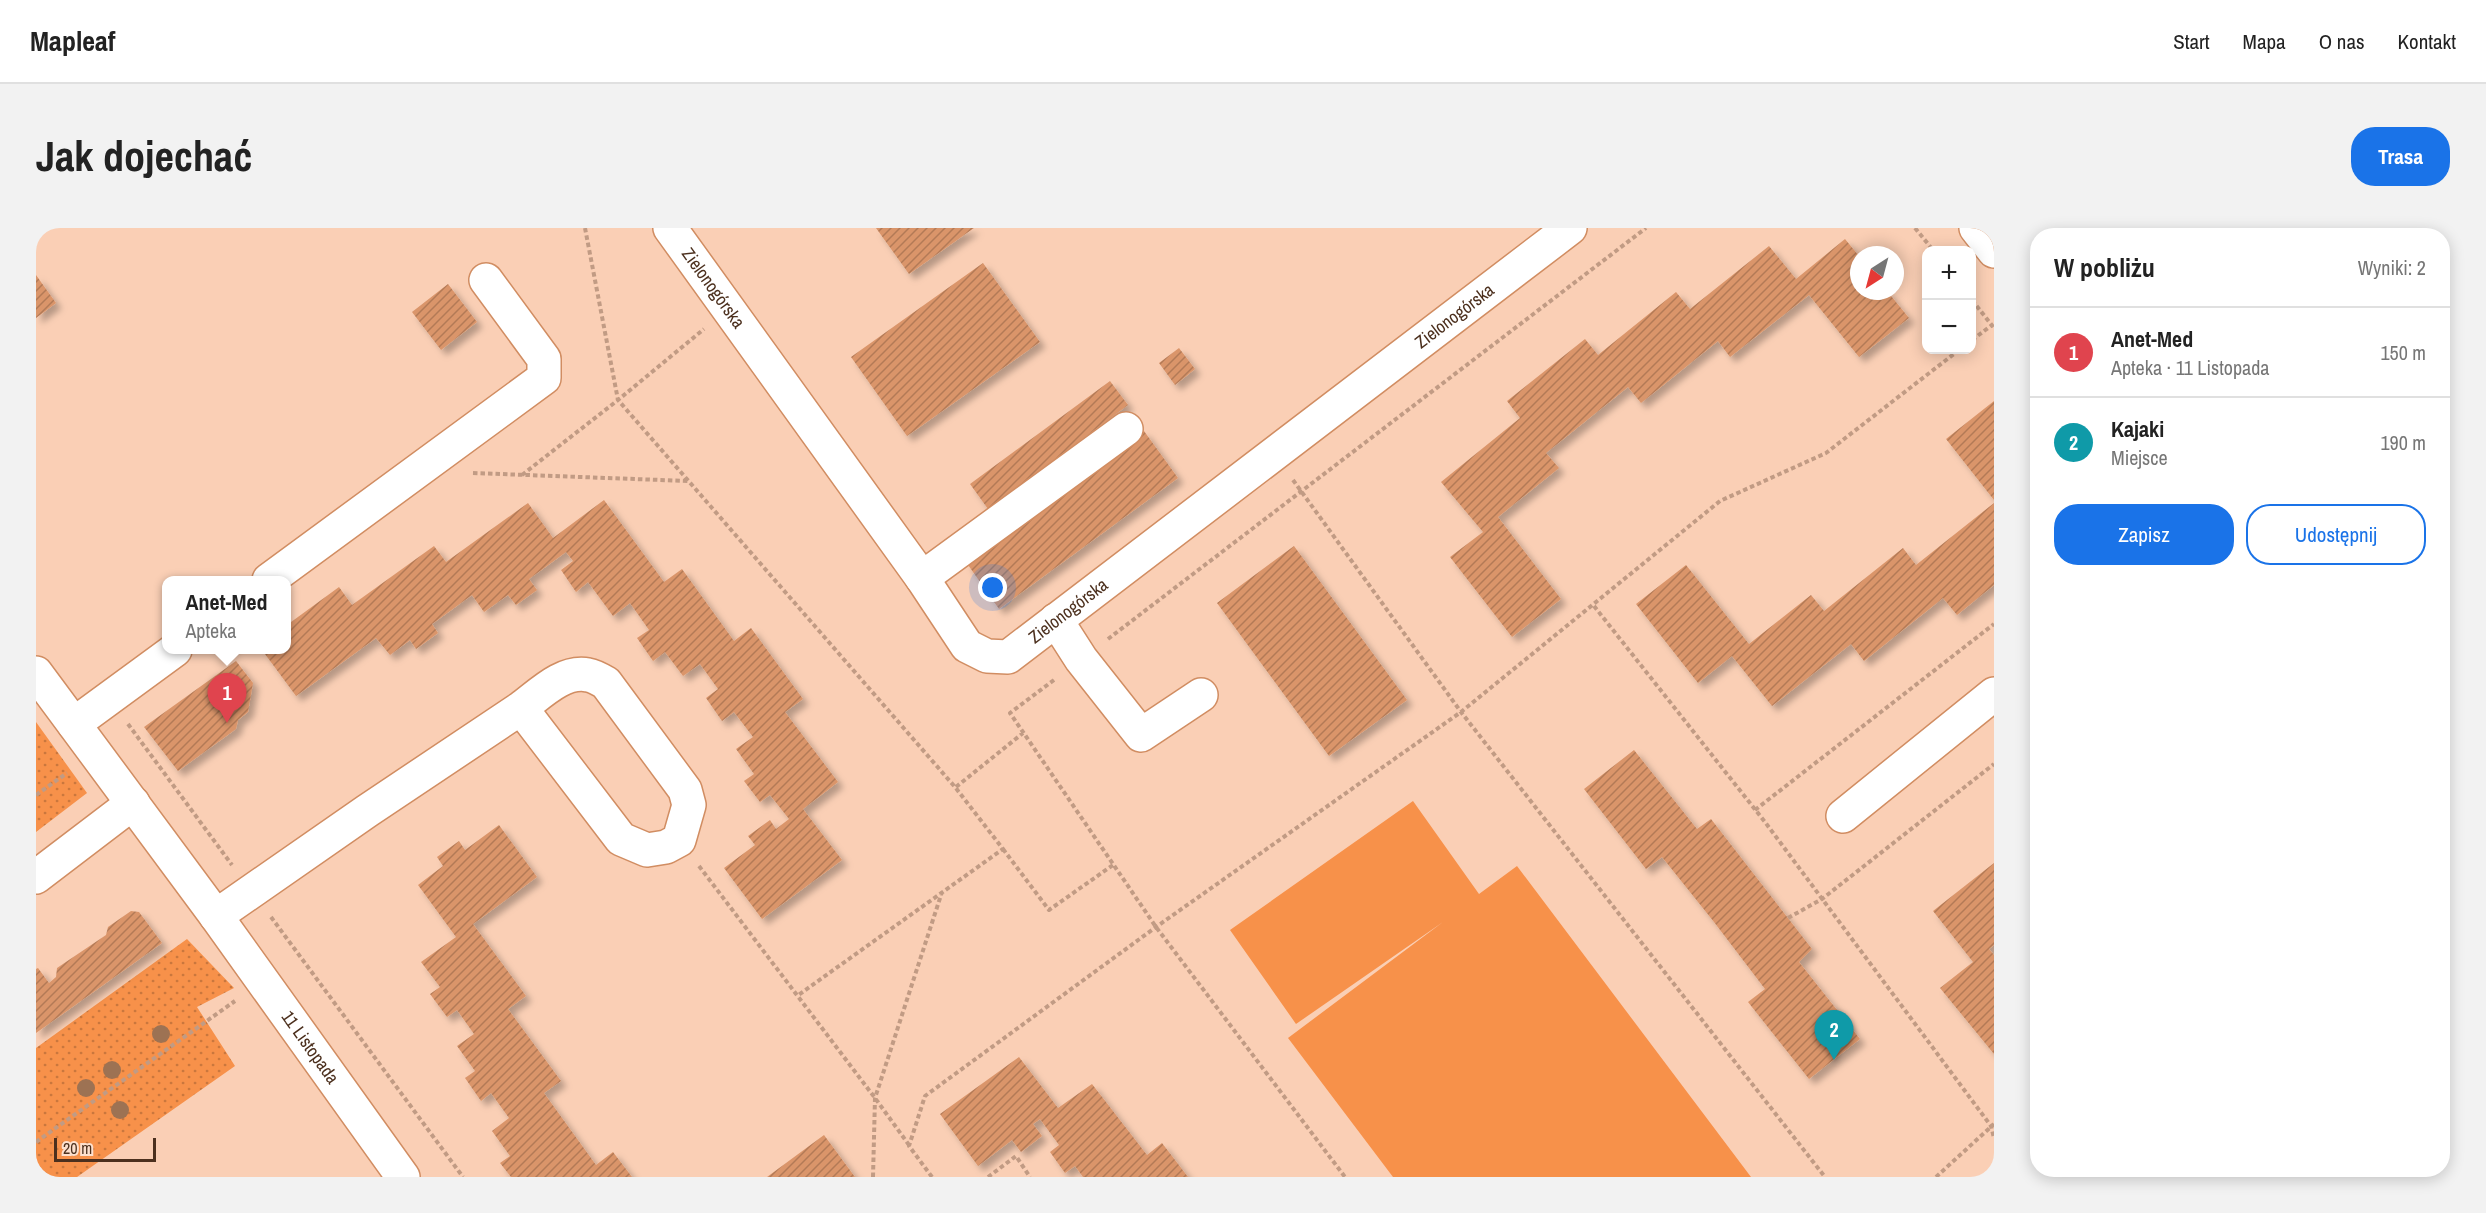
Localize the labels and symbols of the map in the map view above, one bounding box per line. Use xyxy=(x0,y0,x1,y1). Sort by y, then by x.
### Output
street label: Zielonogórska xyxy=(676,242,751,333)
north arrow xyxy=(1850,246,1904,300)
street label: Zielonogórska xyxy=(1409,277,1499,354)
street label: Zielonogórska xyxy=(1023,572,1113,649)
your location xyxy=(978,573,1007,602)
pin: 1 xyxy=(208,674,246,723)
street label: 11 Listopada xyxy=(276,1005,345,1089)
pin: 2 xyxy=(1814,1010,1854,1060)
scale bar xyxy=(54,1135,156,1162)

